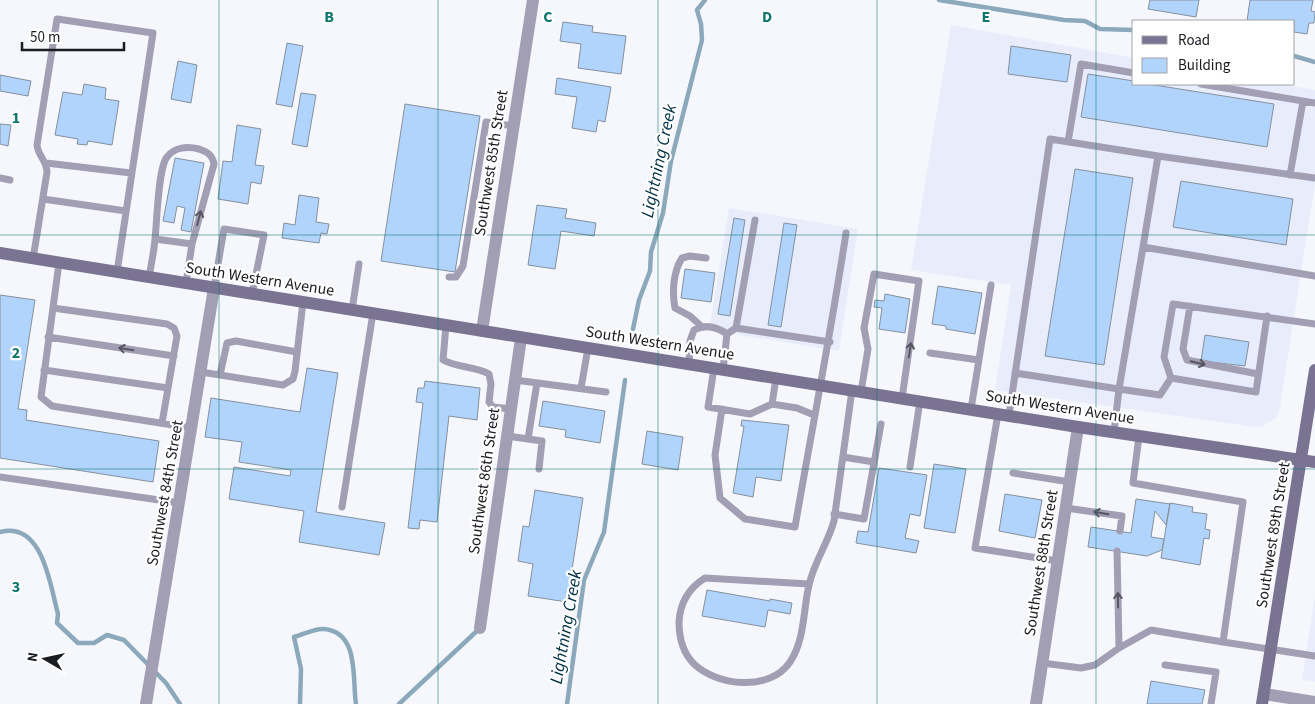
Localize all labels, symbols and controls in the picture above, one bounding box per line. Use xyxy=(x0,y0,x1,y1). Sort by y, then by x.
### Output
text: B xyxy=(324,6,334,28)
text: C xyxy=(543,6,553,28)
text: D xyxy=(762,6,772,28)
text: E xyxy=(982,6,990,28)
scale bar xyxy=(22,20,125,52)
legend xyxy=(1132,20,1295,85)
text: 50 m xyxy=(30,27,60,48)
text: Road xyxy=(1178,30,1210,51)
text: Building xyxy=(1178,55,1231,76)
street label: Southwest 85th Street xyxy=(469,88,514,238)
water label: Lightning Creek xyxy=(635,102,683,220)
text: 1 xyxy=(12,107,20,129)
one-way arrow xyxy=(195,211,205,227)
street label: South Western Avenue xyxy=(184,256,336,302)
street label: South Western Avenue xyxy=(584,320,736,366)
text: 2 xyxy=(12,342,20,364)
one-way arrow xyxy=(906,343,916,359)
one-way arrow xyxy=(118,344,134,354)
one-way arrow xyxy=(1189,359,1205,368)
street label: South Western Avenue xyxy=(984,384,1136,430)
street label: Southwest 86th Street xyxy=(463,406,505,556)
street label: Southwest 84th Street xyxy=(141,418,189,568)
street label: Southwest 89th Street xyxy=(1251,460,1296,610)
street label: Southwest 88th Street xyxy=(1019,488,1064,638)
one-way arrow xyxy=(1094,508,1110,518)
water label: Lightning Creek xyxy=(544,568,588,686)
text: 3 xyxy=(12,576,20,598)
one-way arrow xyxy=(1113,592,1123,608)
north arrow xyxy=(20,634,70,684)
text: N xyxy=(23,651,44,663)

